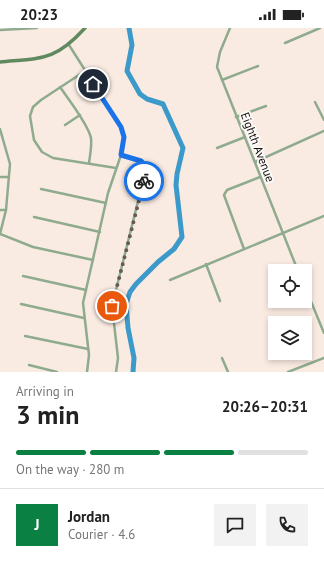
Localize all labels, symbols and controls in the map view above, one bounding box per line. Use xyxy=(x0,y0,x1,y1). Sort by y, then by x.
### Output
text: 20:23 xyxy=(20,5,58,24)
pin xyxy=(76,67,110,101)
icon: home xyxy=(82,73,104,95)
street label: Eighth Avenue xyxy=(238,110,278,184)
courier xyxy=(124,161,164,201)
icon: bike xyxy=(133,170,155,192)
map controls xyxy=(268,264,312,360)
button: locate xyxy=(268,264,312,308)
pin xyxy=(95,289,129,323)
icon: bag xyxy=(101,295,123,317)
button: layers xyxy=(268,316,312,360)
text: Arriving in xyxy=(16,383,74,400)
text: 20:26–20:31 xyxy=(222,397,308,416)
text: 3 min xyxy=(16,398,79,431)
text: On the way · 280 m xyxy=(16,461,124,478)
button: chat xyxy=(214,504,256,546)
button: phone xyxy=(266,504,308,546)
text: Jordan xyxy=(68,507,110,526)
text: J xyxy=(34,515,40,534)
text: Courier · 4.6 xyxy=(68,526,135,543)

